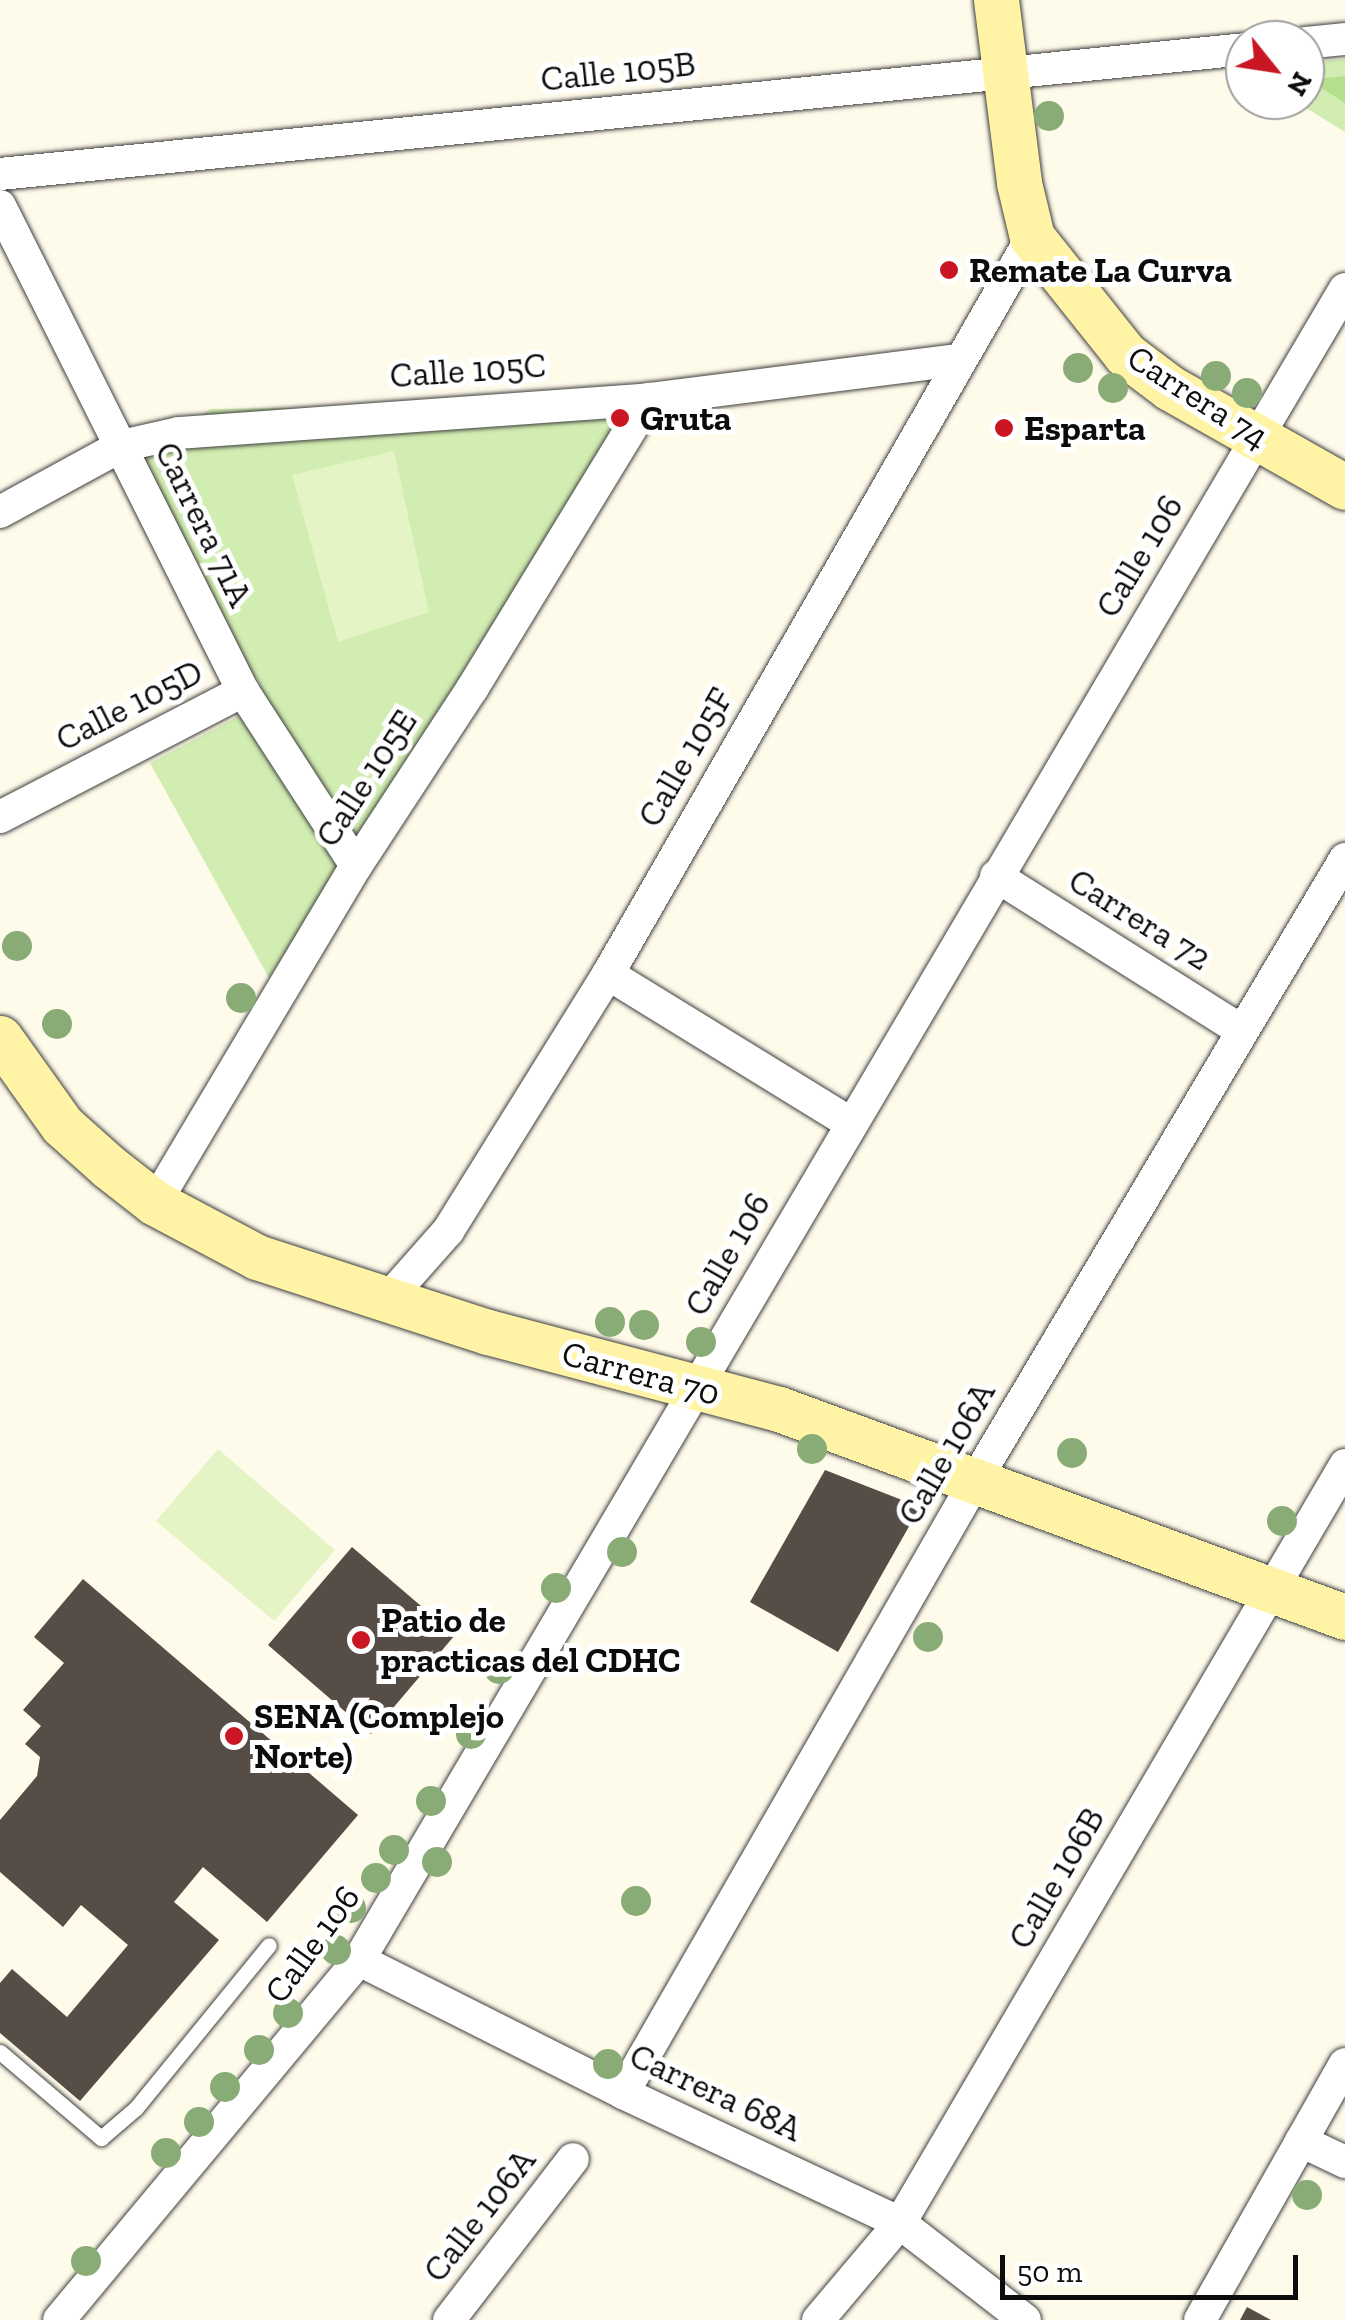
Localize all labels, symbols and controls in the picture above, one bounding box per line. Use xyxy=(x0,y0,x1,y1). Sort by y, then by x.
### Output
north arrow xyxy=(1225,20,1325,120)
street label: Calle 105B xyxy=(539,42,697,100)
text: N xyxy=(1280,67,1319,102)
place label: Remate La Curva xyxy=(969,249,1232,291)
marker: Remate La Curva xyxy=(938,259,960,281)
street label: Carrera 74 xyxy=(1120,336,1276,458)
street label: Calle 105C xyxy=(388,344,548,396)
place label: Gruta xyxy=(640,397,731,439)
marker: Gruta xyxy=(609,407,631,429)
place label: Esparta xyxy=(1024,407,1146,449)
marker: Esparta xyxy=(993,417,1015,439)
street label: Carrera 71A xyxy=(146,435,262,613)
street label: Calle 106 xyxy=(1086,487,1192,625)
street label: Calle 105D xyxy=(49,650,209,760)
street label: Calle 105F xyxy=(628,680,742,834)
street label: Calle 105E xyxy=(306,702,426,854)
street label: Carrera 72 xyxy=(1061,859,1219,979)
street label: Calle 106 xyxy=(675,1185,779,1323)
street label: Carrera 70 xyxy=(558,1332,724,1414)
street label: Calle 106A xyxy=(888,1374,1004,1532)
place label: Patio de practicas del CDHC xyxy=(381,1599,681,1681)
marker: Patio de practicas del CDHC xyxy=(350,1629,372,1651)
place label: SENA (Complejo Norte) xyxy=(254,1695,505,1777)
marker: SENA (Complejo Norte) xyxy=(223,1725,245,1747)
street label: Calle 106B xyxy=(999,1800,1113,1956)
street label: Calle 106 xyxy=(255,1877,369,2011)
street label: Carrera 68A xyxy=(623,2034,809,2150)
street label: Calle 106A xyxy=(414,2140,544,2290)
scale bar xyxy=(1005,2235,1302,2297)
text: 50 m xyxy=(1017,2254,1082,2290)

